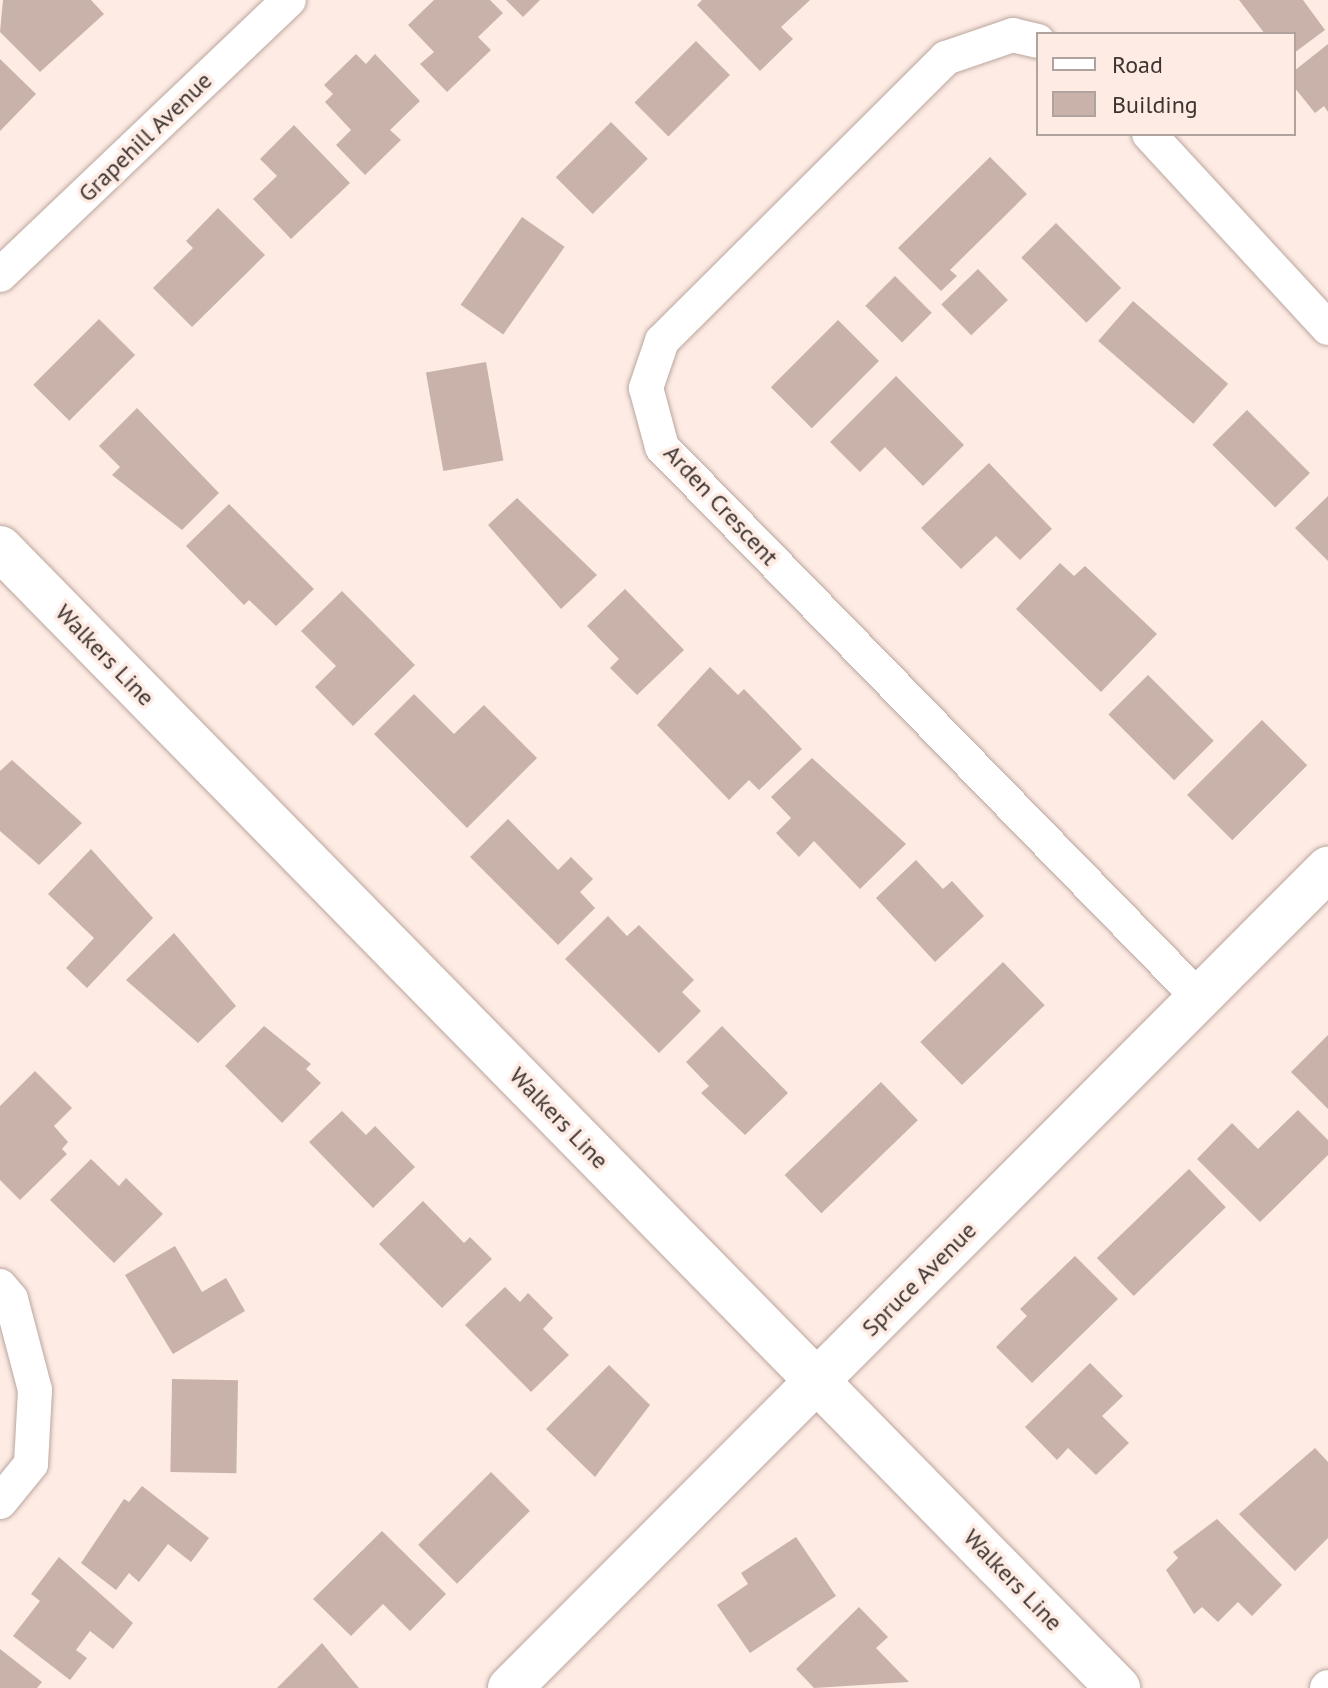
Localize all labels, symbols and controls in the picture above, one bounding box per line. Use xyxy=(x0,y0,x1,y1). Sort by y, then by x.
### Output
legend xyxy=(1036,32,1296,136)
text: Road xyxy=(1112,49,1163,80)
street label: Grapehill Avenue xyxy=(72,66,218,208)
text: Building xyxy=(1112,89,1198,120)
street label: Arden Crescent xyxy=(658,439,784,571)
street label: Walkers Line xyxy=(49,598,161,712)
street label: Walkers Line xyxy=(503,1061,615,1175)
street label: Spruce Avenue xyxy=(856,1216,982,1342)
street label: Walkers Line xyxy=(957,1523,1069,1637)

